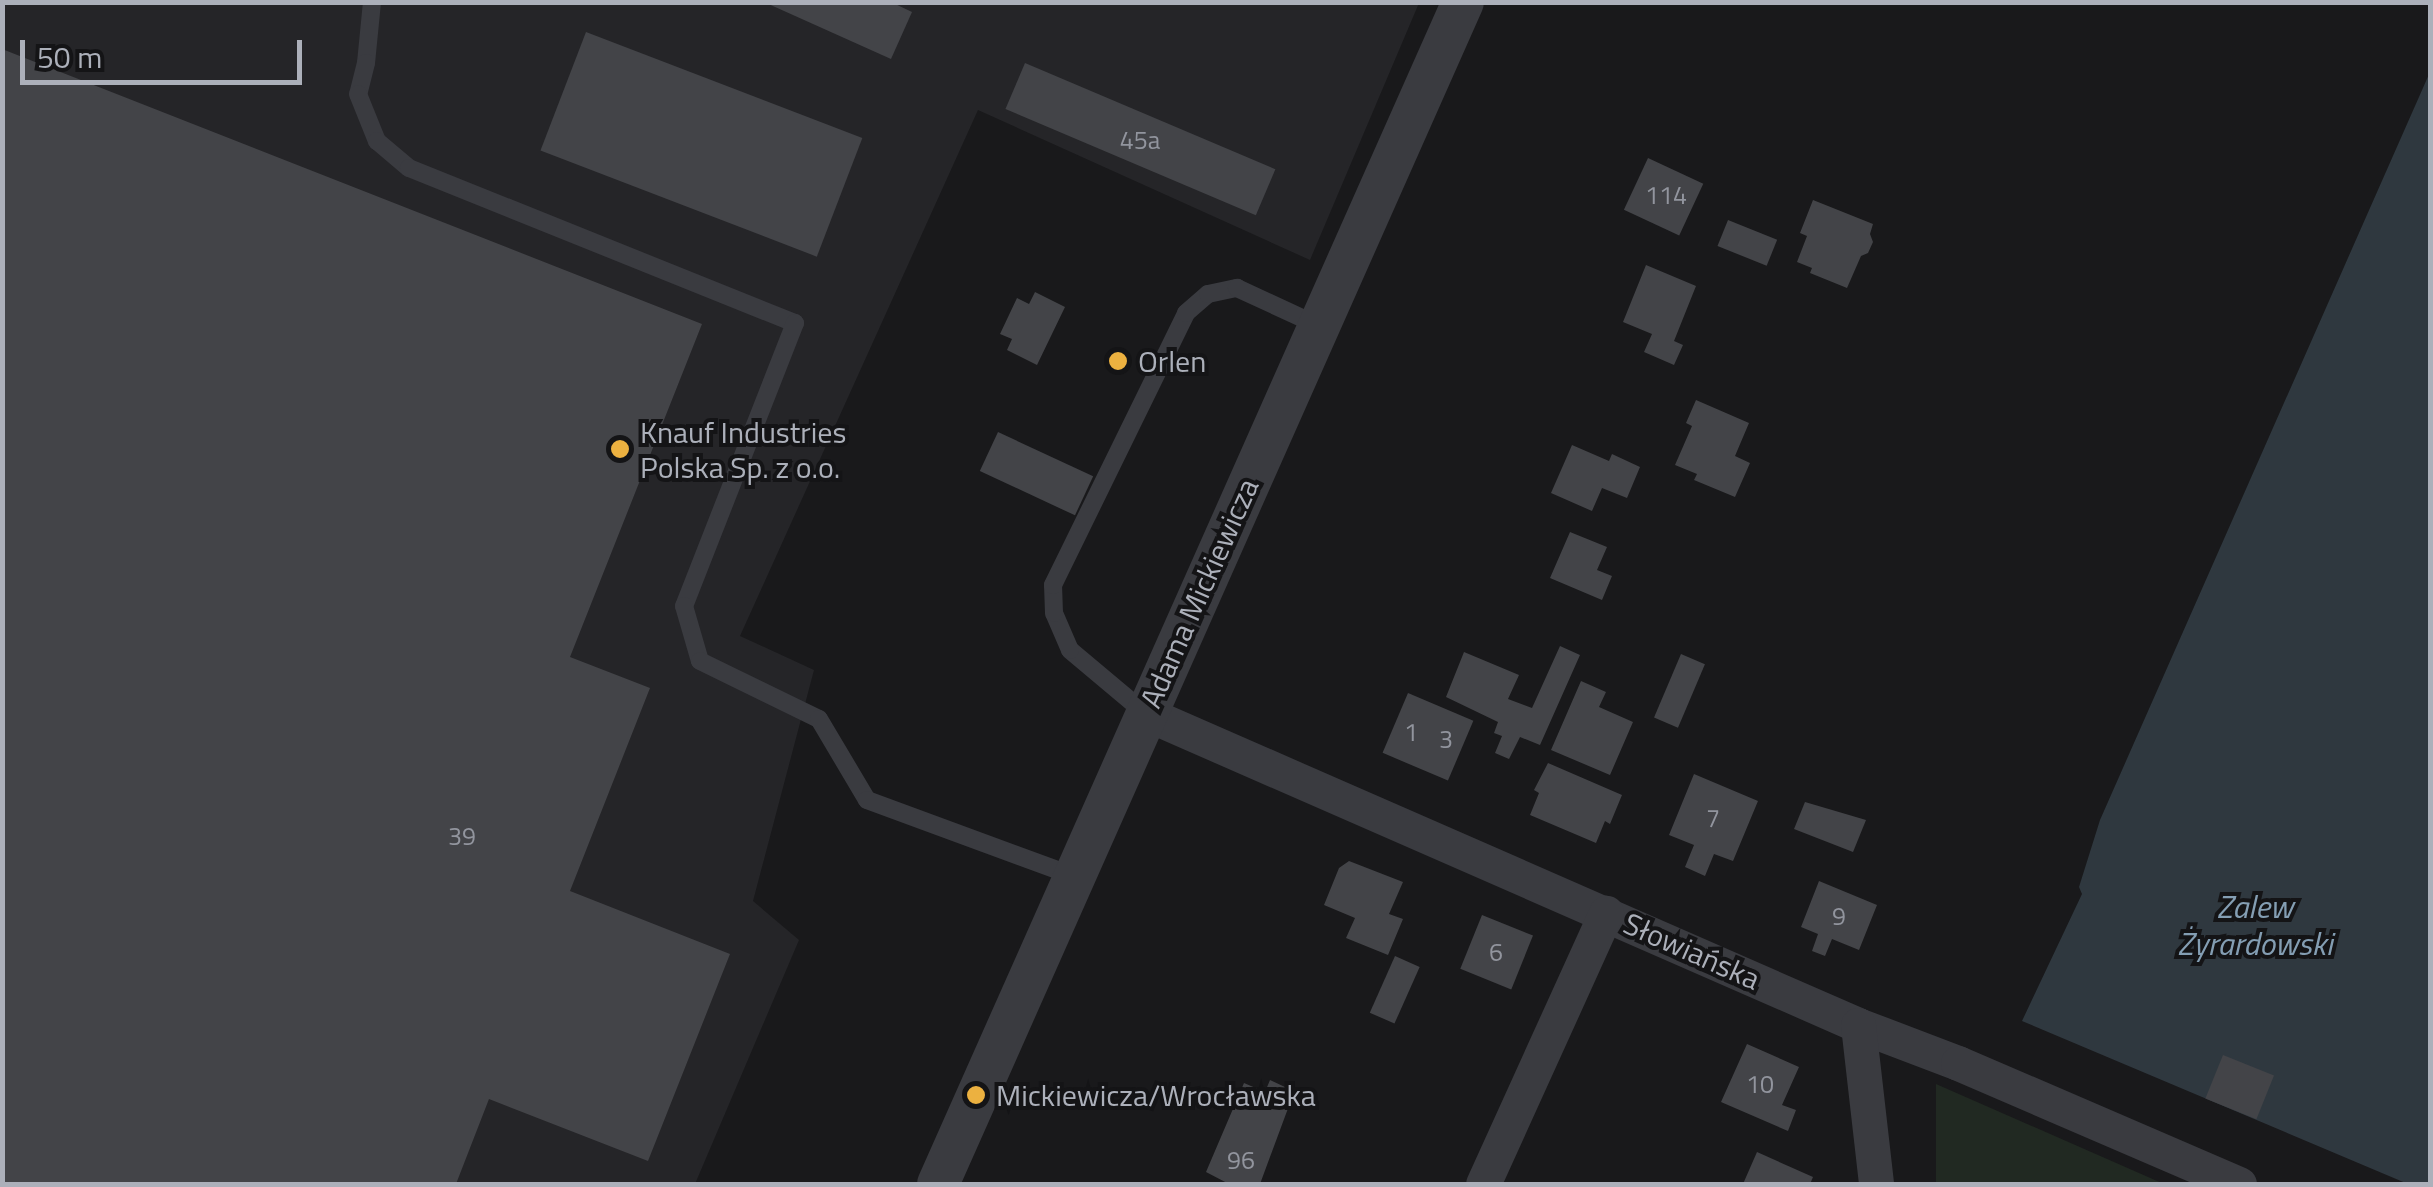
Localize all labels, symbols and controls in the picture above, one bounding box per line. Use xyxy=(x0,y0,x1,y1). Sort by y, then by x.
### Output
scale bar xyxy=(25,20,308,82)
text: 50 m xyxy=(37,34,102,80)
house number: 45a xyxy=(1120,125,1160,155)
house number: 114 xyxy=(1645,180,1687,210)
place label: Orlen xyxy=(1138,343,1206,379)
marker: Orlen xyxy=(1107,350,1129,372)
place label: Knauf Industries Polska Sp. z o.o. xyxy=(640,414,846,484)
marker: Knauf Industries Polska Sp. z o.o. xyxy=(609,438,631,460)
street label: Adama Mickiewicza xyxy=(1132,473,1266,713)
house number: 1 xyxy=(1404,717,1418,747)
house number: 3 xyxy=(1439,724,1453,754)
house number: 7 xyxy=(1706,803,1720,833)
house number: 39 xyxy=(448,821,476,851)
water label: Zalew Żyrardowski xyxy=(2177,888,2333,963)
house number: 9 xyxy=(1832,901,1846,931)
street label: Słowiańska xyxy=(1618,905,1766,997)
house number: 6 xyxy=(1489,937,1503,967)
house number: 10 xyxy=(1746,1069,1774,1099)
place label: Mickiewicza/Wrocławska xyxy=(996,1077,1316,1113)
marker: Mickiewicza/Wrocławska xyxy=(965,1084,987,1106)
house number: 96 xyxy=(1227,1145,1255,1175)

